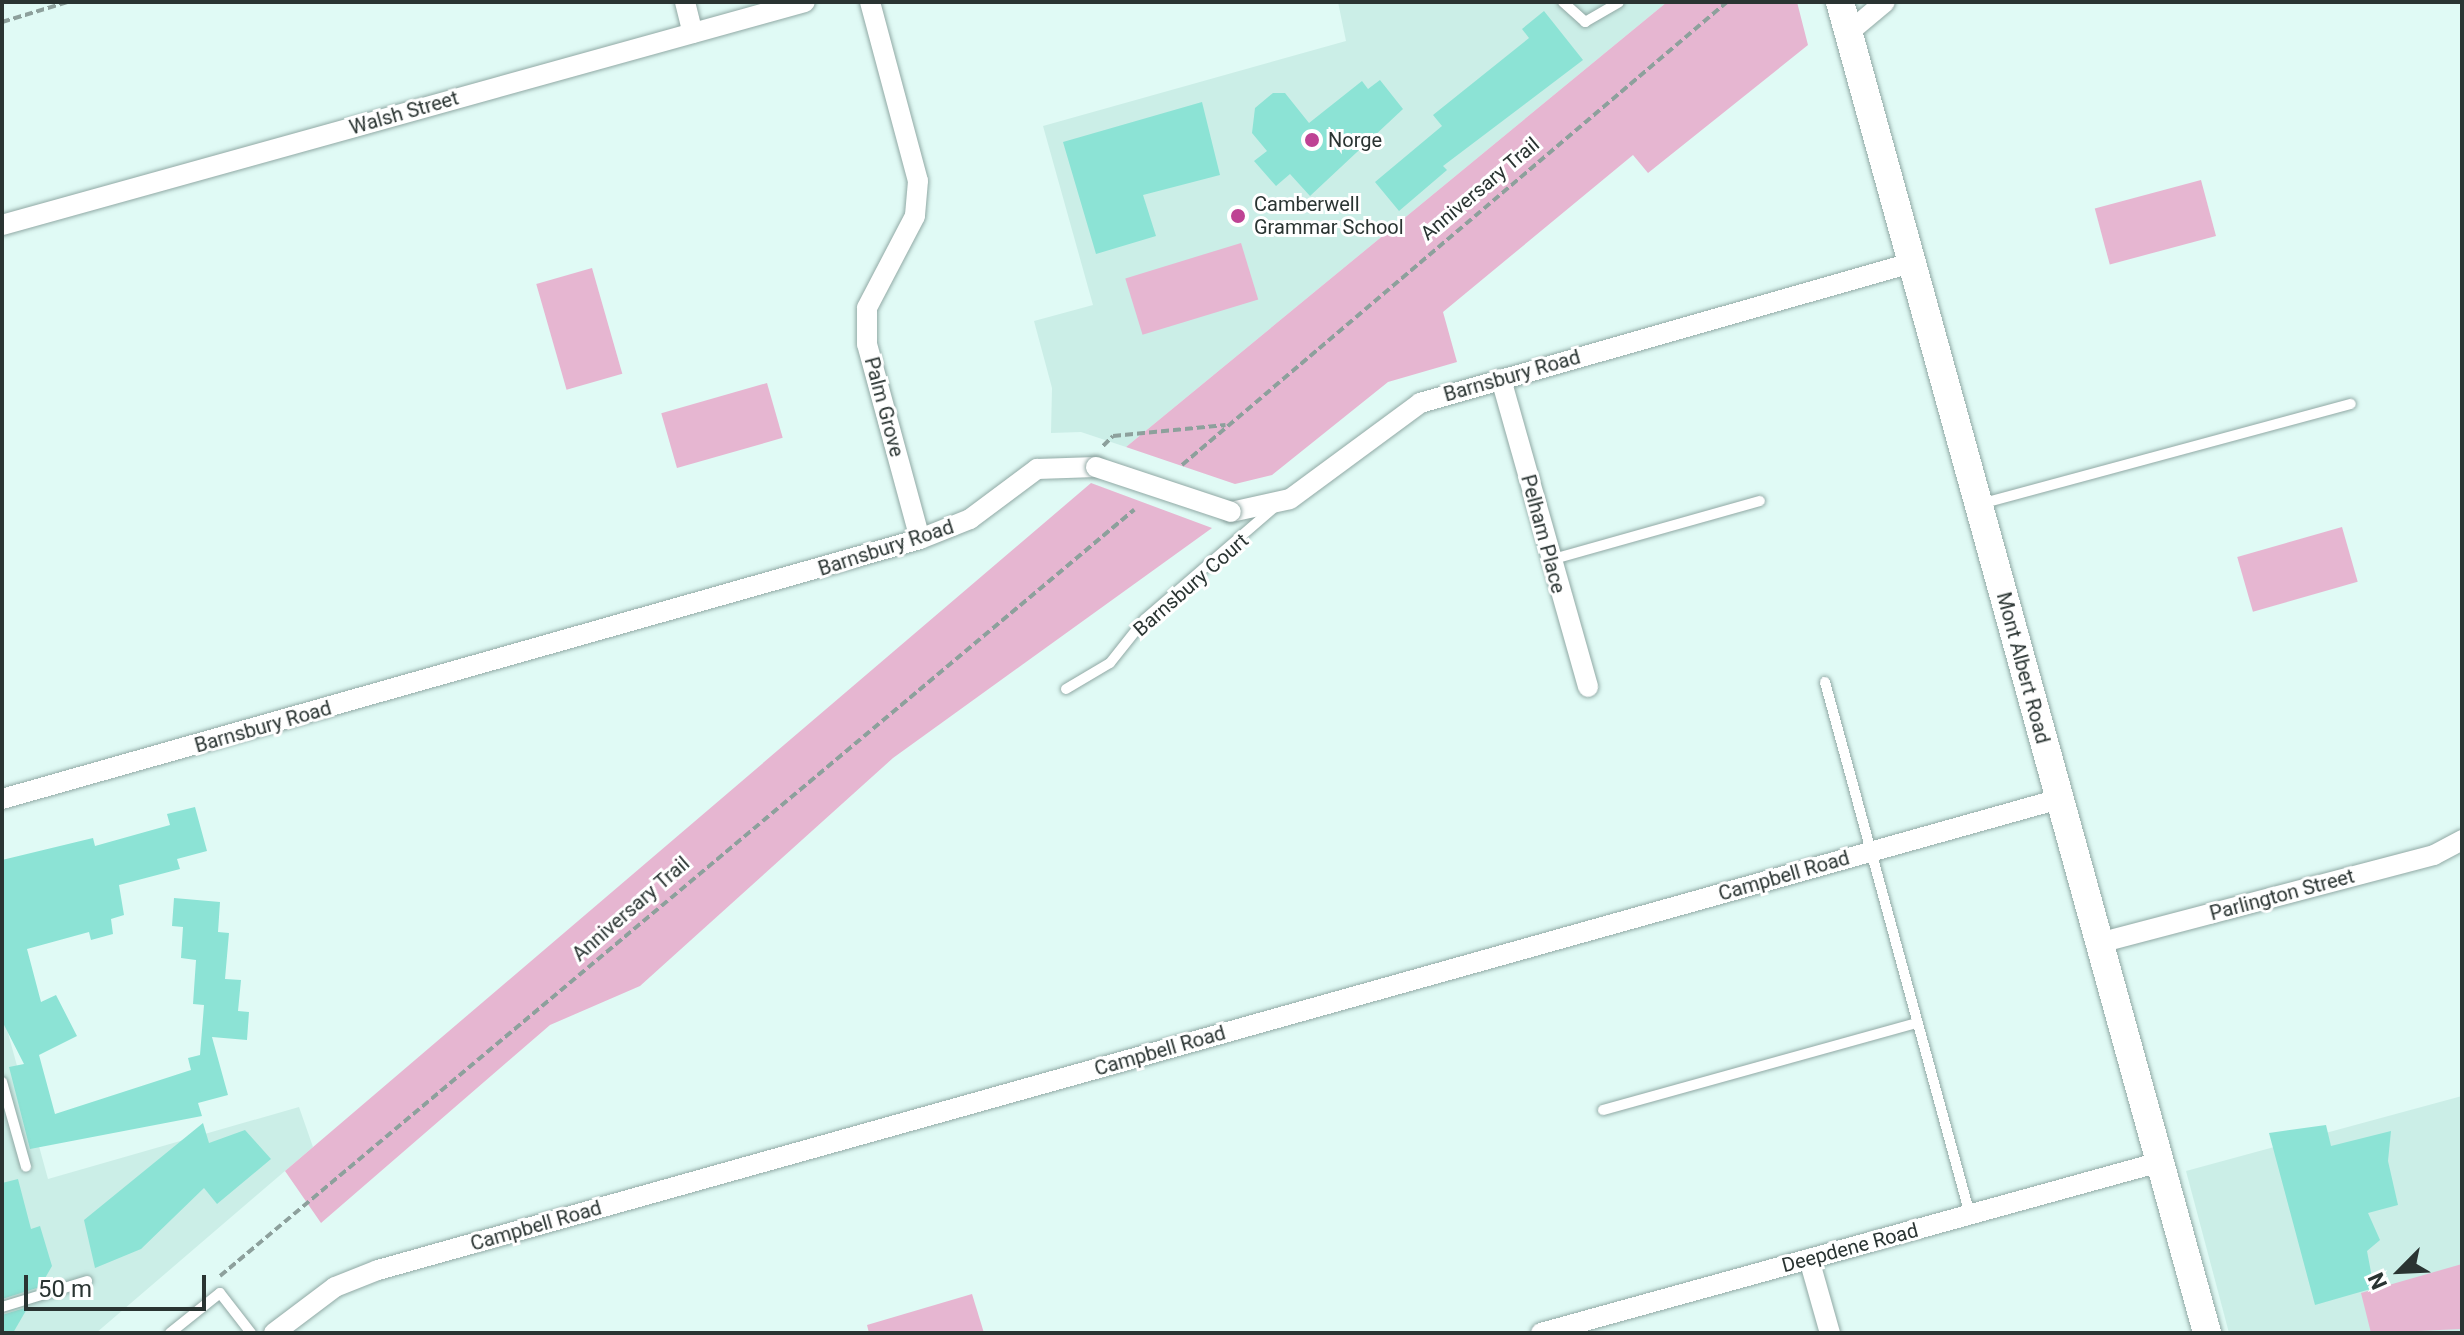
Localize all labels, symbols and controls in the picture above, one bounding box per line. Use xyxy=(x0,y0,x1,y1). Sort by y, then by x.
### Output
street label: Walsh Street xyxy=(347,86,461,140)
place label: Norge xyxy=(1328,128,1382,152)
marker: Norge xyxy=(1303,131,1321,149)
street label: Anniversary Trail xyxy=(1416,132,1544,246)
place label: Camberwell Grammar School xyxy=(1254,192,1404,239)
marker: Camberwell Grammar School xyxy=(1229,207,1247,225)
street label: Barnsbury Road xyxy=(1441,345,1583,407)
street label: Palm Grove xyxy=(859,354,909,460)
street label: Pelham Place xyxy=(1516,472,1570,596)
street label: Barnsbury Road xyxy=(815,515,957,581)
street label: Barnsbury Court xyxy=(1129,529,1253,641)
street label: Mont Albert Road xyxy=(1991,590,2055,746)
street label: Barnsbury Road xyxy=(192,696,334,758)
street label: Campbell Road xyxy=(1716,846,1852,906)
street label: Anniversary Trail xyxy=(567,851,695,967)
street label: Parlington Street xyxy=(2207,864,2357,926)
street label: Campbell Road xyxy=(1092,1021,1228,1081)
street label: Campbell Road xyxy=(468,1196,604,1256)
street label: Deepdene Road xyxy=(1779,1218,1921,1278)
north arrow xyxy=(2360,1231,2440,1311)
scale bar xyxy=(28,1259,210,1309)
text: N xyxy=(2363,1269,2392,1293)
text: 50 m xyxy=(38,1275,92,1303)

